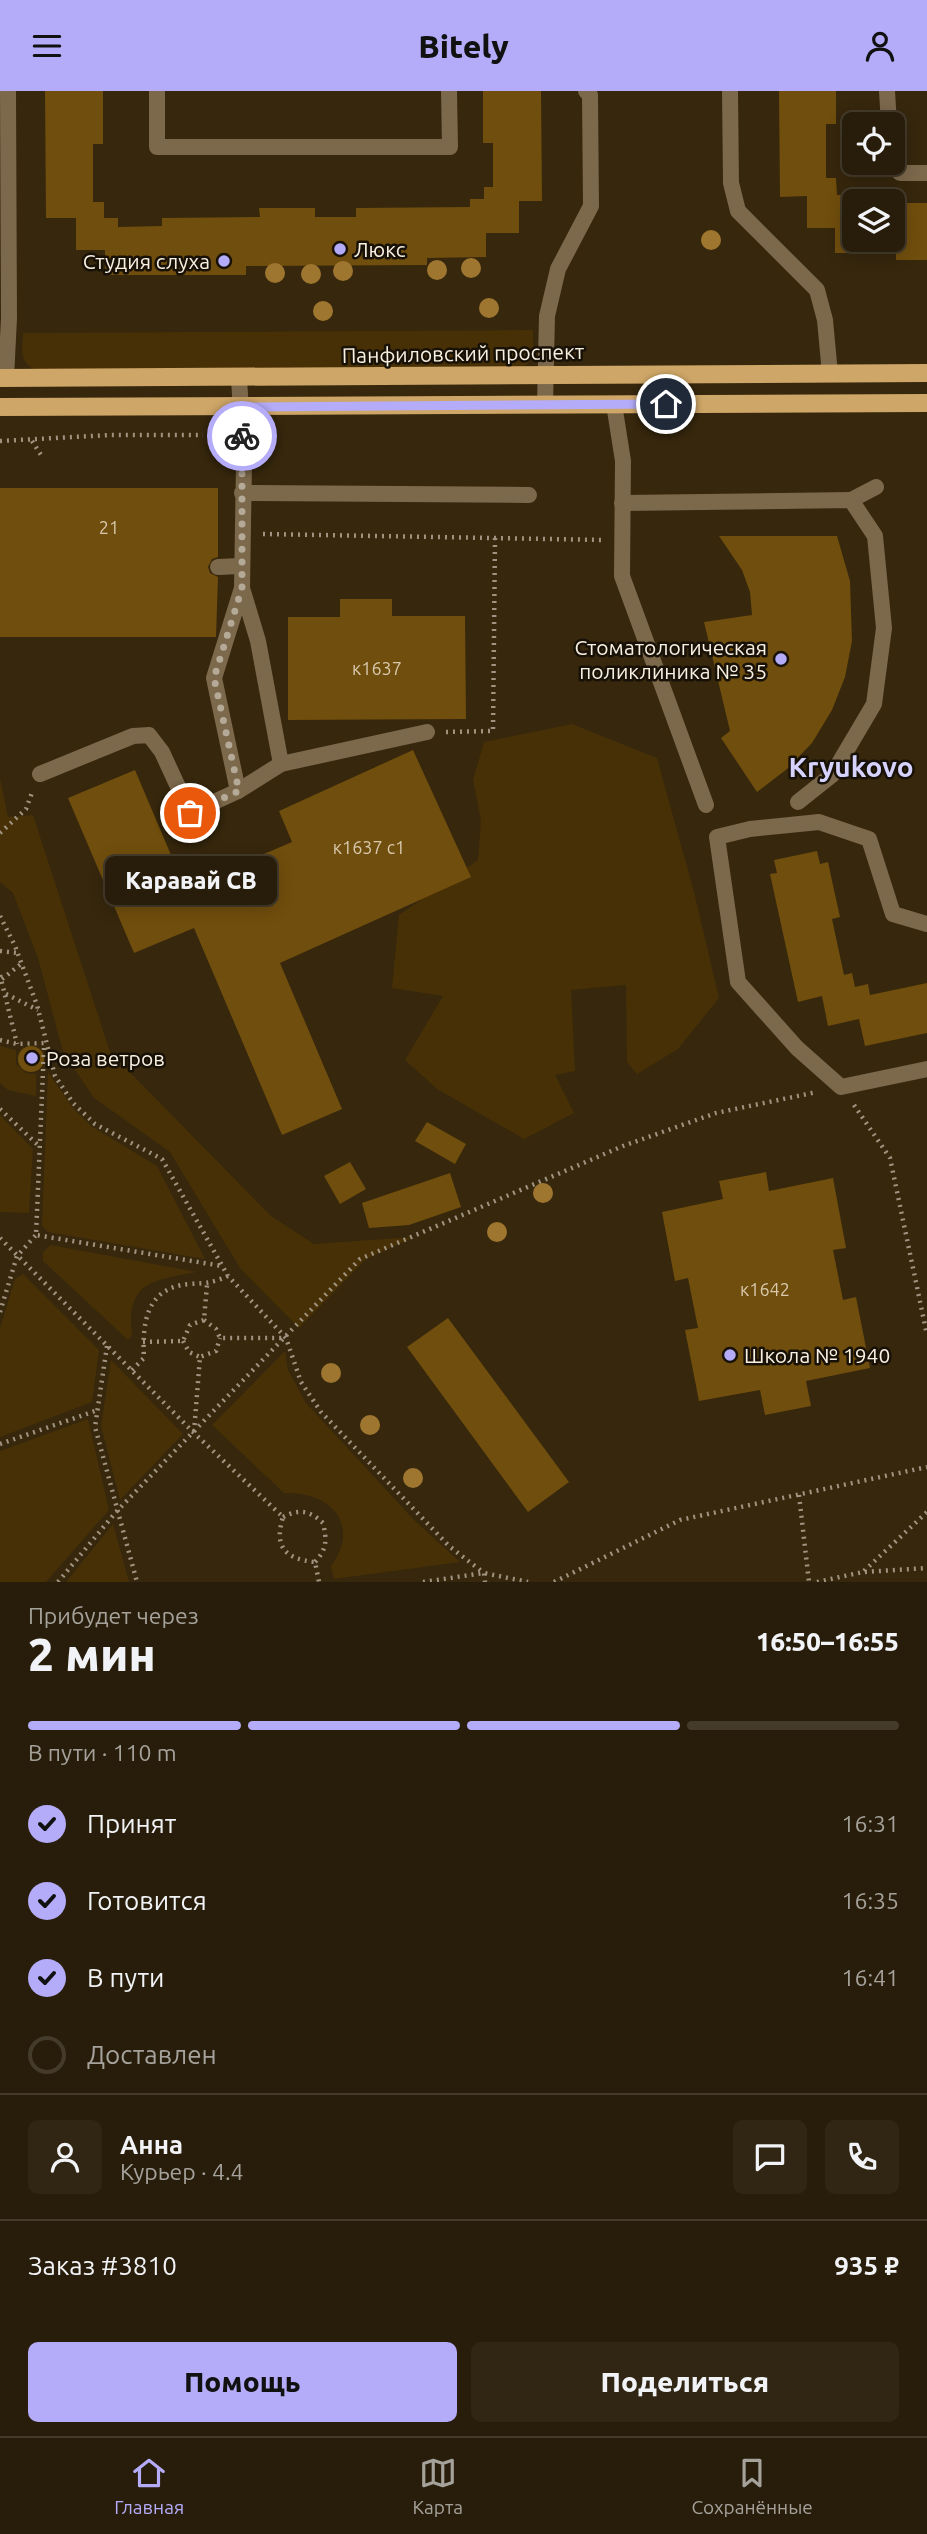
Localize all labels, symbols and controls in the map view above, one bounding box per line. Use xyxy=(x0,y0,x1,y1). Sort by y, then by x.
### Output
icon: menu xyxy=(28,27,66,65)
icon: person xyxy=(861,27,899,65)
text: Bitely xyxy=(418,28,509,64)
map controls xyxy=(842,112,905,252)
button: locate xyxy=(842,112,905,175)
button: layers xyxy=(842,189,905,252)
place label: Люкс xyxy=(354,237,406,261)
marker: Люкс xyxy=(332,241,348,257)
place label: Студия слуха xyxy=(83,249,210,273)
marker: Студия слуха xyxy=(216,253,232,269)
street label: Панфиловский проспект xyxy=(342,339,585,367)
pin xyxy=(636,374,696,434)
icon: home xyxy=(647,385,685,423)
courier xyxy=(207,401,277,471)
icon: bike xyxy=(223,417,261,455)
house number: 21 xyxy=(99,517,119,537)
place label: Стоматологическая поликлиника № 35 xyxy=(575,635,767,683)
marker: Стоматологическая поликлиника № 35 xyxy=(773,651,789,667)
house number: к1637 xyxy=(352,658,402,678)
district label: Kryukovo xyxy=(788,751,914,782)
pin xyxy=(160,783,220,843)
icon: bag xyxy=(171,794,209,832)
house number: к1637 с1 xyxy=(333,837,405,857)
callout: Каравай СВ xyxy=(104,855,276,904)
text: Каравай СВ xyxy=(125,868,257,893)
place label: Роза ветров xyxy=(46,1046,165,1070)
marker: Роза ветров xyxy=(24,1050,40,1066)
house number: к1642 xyxy=(740,1279,790,1299)
place label: Школа № 1940 xyxy=(744,1343,890,1367)
marker: Школа № 1940 xyxy=(722,1347,738,1363)
text: Прибудет через xyxy=(28,1603,199,1628)
text: 16:50–16:55 xyxy=(756,1627,899,1656)
text: 2 мин xyxy=(28,1628,156,1680)
text: В пути · 110 m xyxy=(28,1740,177,1765)
icon: check xyxy=(28,1805,66,1843)
text: Принят xyxy=(87,1809,176,1838)
text: 16:31 xyxy=(841,1811,899,1836)
icon: check xyxy=(28,1882,66,1920)
text: Готовится xyxy=(87,1886,207,1915)
text: 16:35 xyxy=(841,1888,899,1913)
icon: check xyxy=(28,1959,66,1997)
text: В пути xyxy=(87,1963,164,1992)
text: 16:41 xyxy=(841,1965,899,1990)
text: Доставлен xyxy=(87,2040,217,2069)
button: person xyxy=(28,2120,102,2194)
button: chat xyxy=(733,2120,807,2194)
button: phone xyxy=(825,2120,899,2194)
text: Анна xyxy=(120,2130,183,2159)
text: Курьер · 4.4 xyxy=(120,2159,244,2184)
text: Заказ #3810 xyxy=(28,2251,177,2280)
text: 935 ₽ xyxy=(834,2251,899,2280)
button: Помощь xyxy=(28,2342,457,2422)
button: Поделиться xyxy=(471,2342,899,2422)
tab: Главная xyxy=(114,2454,184,2518)
tab: Карта xyxy=(412,2454,463,2518)
tab: Сохранённые xyxy=(691,2454,813,2518)

